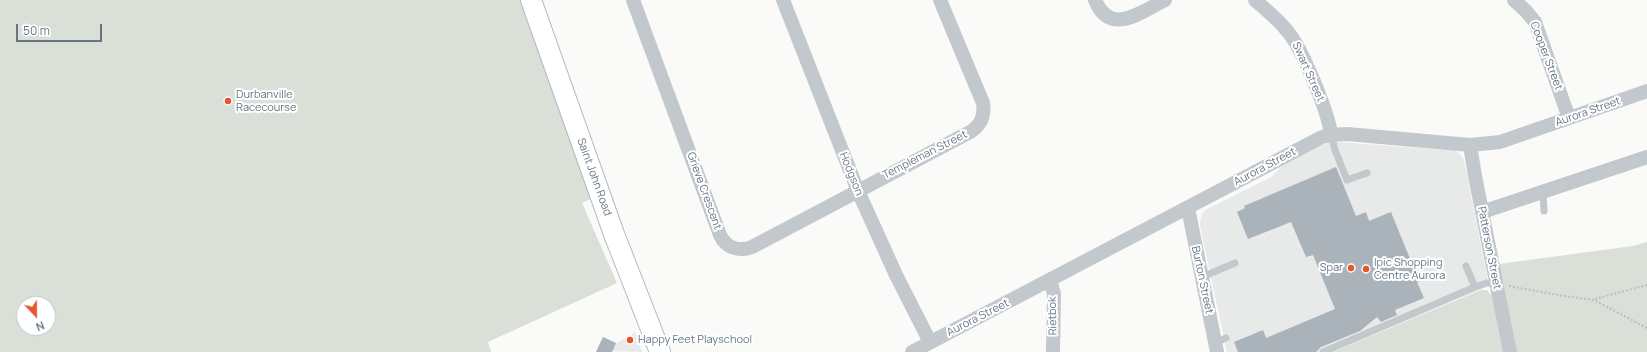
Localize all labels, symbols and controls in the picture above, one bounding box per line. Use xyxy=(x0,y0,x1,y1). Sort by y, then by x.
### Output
scale bar xyxy=(18,16,104,42)
street label: Cooper Street xyxy=(1527,20,1565,92)
text: 50 m xyxy=(23,22,50,39)
street label: Swart Street xyxy=(1289,40,1327,104)
place label: Durbanville Racecourse xyxy=(236,88,296,114)
street label: Aurora Street xyxy=(1554,95,1622,129)
marker: Durbanville Racecourse xyxy=(223,96,233,106)
street label: Templeman Street xyxy=(881,128,969,182)
street label: Saint John Road xyxy=(574,136,614,218)
street label: Aurora Street xyxy=(1232,145,1298,189)
street label: Grieve Crescent xyxy=(684,150,724,232)
street label: Hodgson xyxy=(836,150,866,198)
street label: Patterson Street xyxy=(1474,205,1504,291)
street label: Burton Street xyxy=(1188,245,1216,315)
place label: Ipic Shopping Centre Aurora xyxy=(1374,256,1445,282)
place label: Spar xyxy=(1320,261,1343,275)
marker: Spar xyxy=(1346,263,1356,273)
marker: Ipic Shopping Centre Aurora xyxy=(1361,264,1371,274)
north arrow xyxy=(16,296,56,336)
street label: Rietbok xyxy=(1046,296,1060,336)
street label: Aurora Street xyxy=(945,297,1011,339)
text: N xyxy=(34,318,47,335)
place label: Happy Feet Playschool xyxy=(638,333,752,347)
marker: Happy Feet Playschool xyxy=(625,335,635,345)

